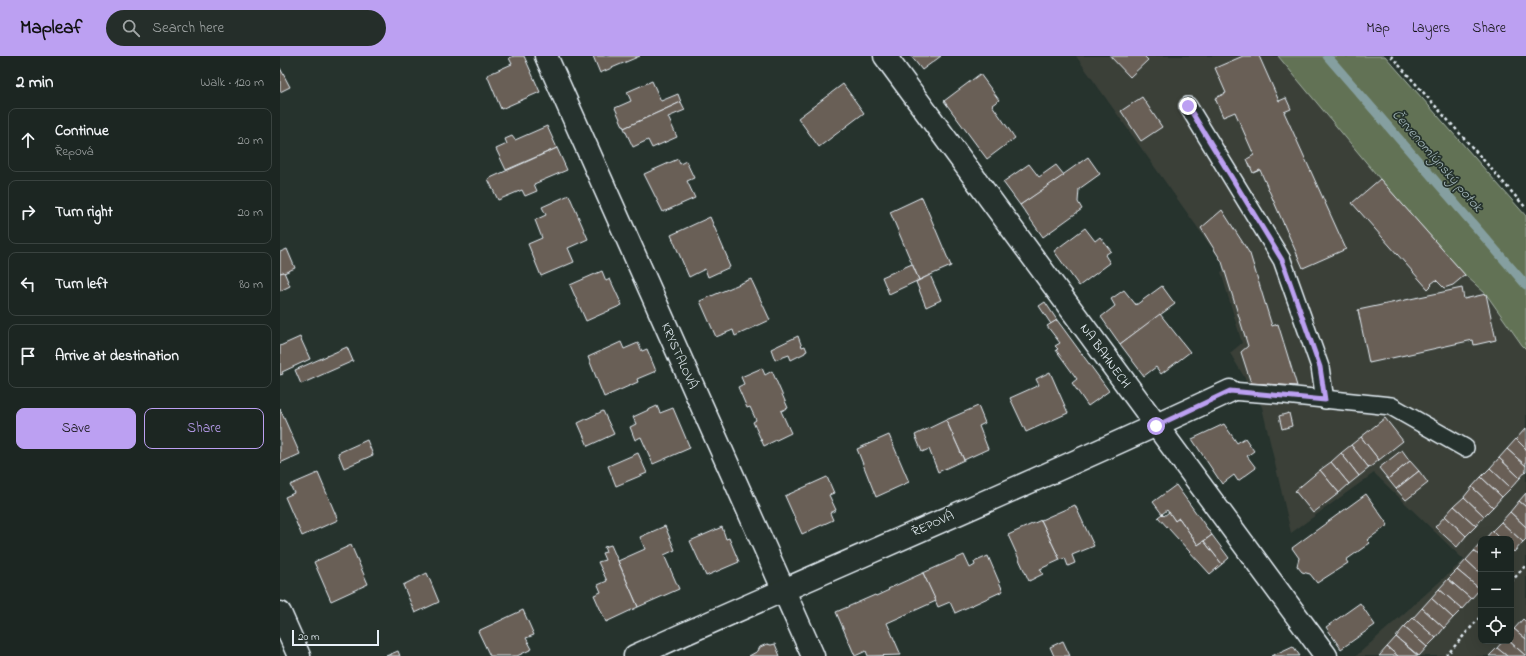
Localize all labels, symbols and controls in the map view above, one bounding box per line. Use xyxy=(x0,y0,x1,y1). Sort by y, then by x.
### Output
search box xyxy=(106,10,386,46)
text: Mapleaf xyxy=(20,15,82,42)
icon: search xyxy=(120,17,142,39)
text: Search here xyxy=(152,17,224,39)
text: Map xyxy=(1366,18,1390,39)
text: Layers xyxy=(1412,18,1450,39)
text: Share xyxy=(1472,18,1506,39)
text: 2 min xyxy=(16,70,53,95)
text: Walk · 120 m xyxy=(200,73,264,92)
route end xyxy=(1179,97,1197,115)
water label: Červenomlýnský potok xyxy=(1387,105,1488,217)
text: Continue xyxy=(55,120,109,142)
icon: ahead xyxy=(17,129,39,151)
text: 20 m xyxy=(238,131,263,150)
text: Řepová xyxy=(55,142,93,161)
icon: right xyxy=(17,201,39,223)
text: Turn right xyxy=(55,201,113,223)
text: 20 m xyxy=(238,203,263,222)
icon: left xyxy=(17,273,39,295)
text: Turn left xyxy=(55,273,108,295)
text: 80 m xyxy=(239,275,263,294)
street label: KRYSTALOVÁ xyxy=(656,320,702,392)
street label: NA BAHNECH xyxy=(1075,320,1135,392)
icon: arrive xyxy=(17,345,39,367)
text: Arrive at destination xyxy=(55,345,179,367)
button: Save xyxy=(16,408,136,449)
button: Share xyxy=(144,408,264,449)
route start xyxy=(1147,417,1165,435)
street label: ŘEPOVÁ xyxy=(909,506,957,542)
map controls xyxy=(1478,536,1514,644)
button: + xyxy=(1478,536,1514,572)
button: − xyxy=(1478,572,1514,608)
button: locate xyxy=(1478,608,1514,644)
scale bar xyxy=(292,628,379,647)
text: 20 m xyxy=(298,629,320,645)

